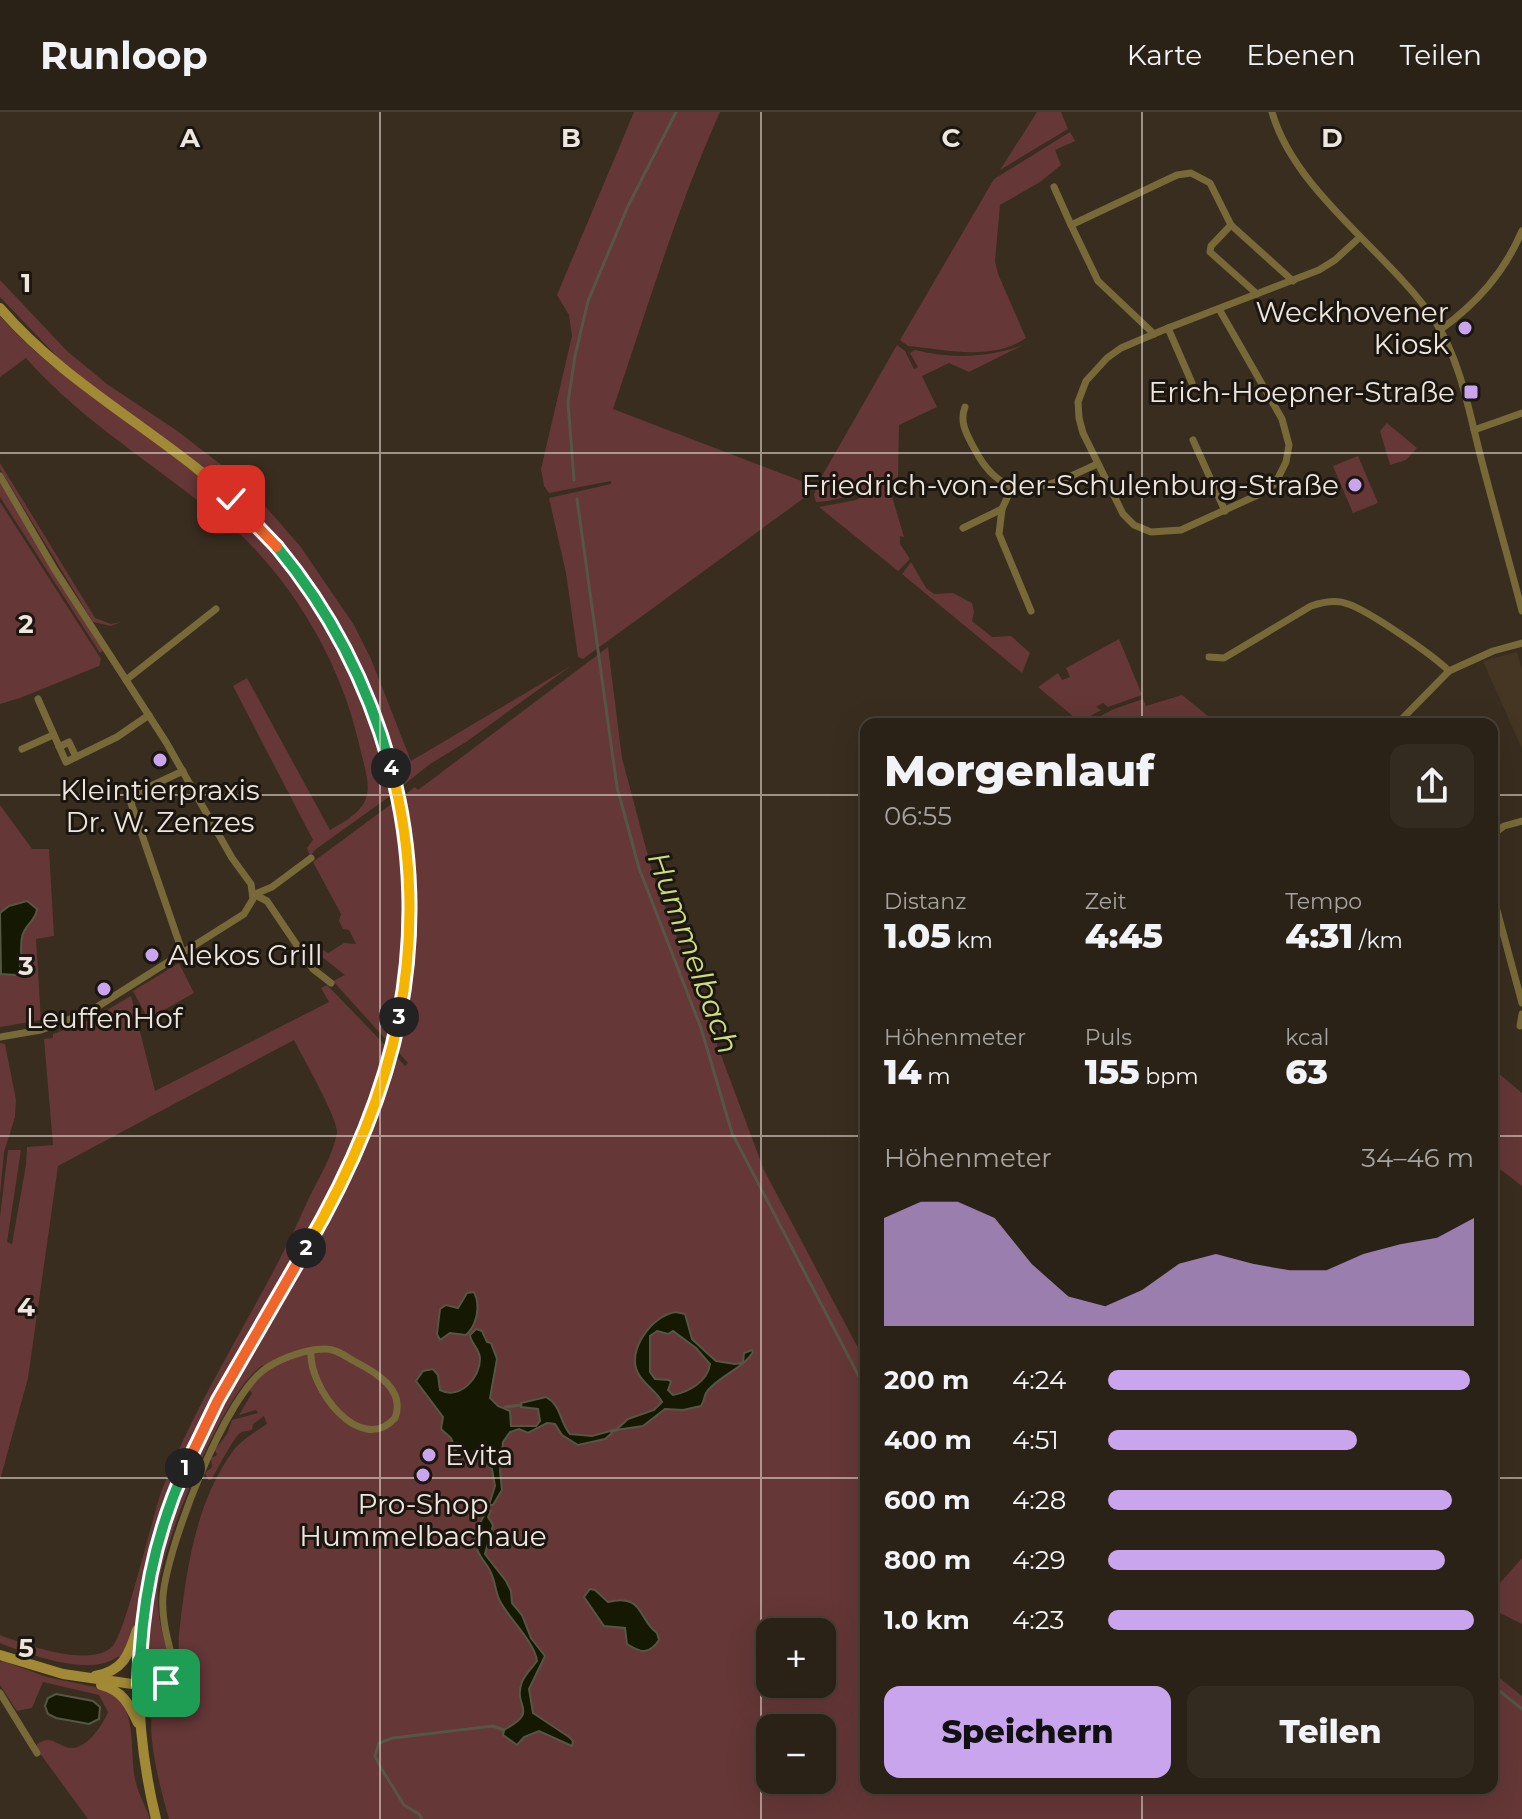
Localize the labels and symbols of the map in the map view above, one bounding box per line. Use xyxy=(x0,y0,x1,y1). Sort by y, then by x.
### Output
text: A xyxy=(179,122,201,154)
text: B xyxy=(561,122,581,154)
text: C xyxy=(942,122,961,154)
text: D xyxy=(1321,122,1343,154)
text: 1 xyxy=(21,267,31,299)
place label: Weckhovener Kiosk xyxy=(1255,295,1449,361)
marker: Weckhovener Kiosk xyxy=(1456,319,1474,337)
place label: Erich-Hoepner-Straße xyxy=(1149,375,1455,409)
marker: Erich-Hoepner-Straße xyxy=(1462,383,1480,401)
pin xyxy=(197,465,265,533)
place label: Friedrich-von-der-Schulenburg-Straße xyxy=(802,468,1339,502)
marker: Friedrich-von-der-Schulenburg-Straße xyxy=(1346,476,1364,494)
text: 2 xyxy=(18,608,34,640)
pin: 4 xyxy=(371,748,411,788)
marker: Kleintierpraxis Dr. W. Zenzes xyxy=(151,751,169,769)
place label: Kleintierpraxis Dr. W. Zenzes xyxy=(60,773,260,839)
water label: Hummelbach xyxy=(640,847,747,1059)
place label: Alekos Grill xyxy=(168,938,322,972)
marker: Alekos Grill xyxy=(143,946,161,964)
text: 3 xyxy=(17,950,34,982)
marker: LeuffenHof xyxy=(95,980,113,998)
pin: 3 xyxy=(379,997,419,1037)
place label: LeuffenHof xyxy=(26,1001,184,1035)
pin: 2 xyxy=(286,1228,326,1268)
text: 4 xyxy=(17,1291,35,1323)
place label: Evita xyxy=(445,1438,513,1472)
marker: Evita xyxy=(420,1446,438,1464)
pin: 1 xyxy=(165,1448,205,1488)
marker: Pro-Shop Hummelbachaue xyxy=(414,1466,432,1484)
place label: Pro-Shop Hummelbachaue xyxy=(299,1487,547,1553)
text: 5 xyxy=(18,1632,34,1664)
pin xyxy=(132,1649,200,1717)

